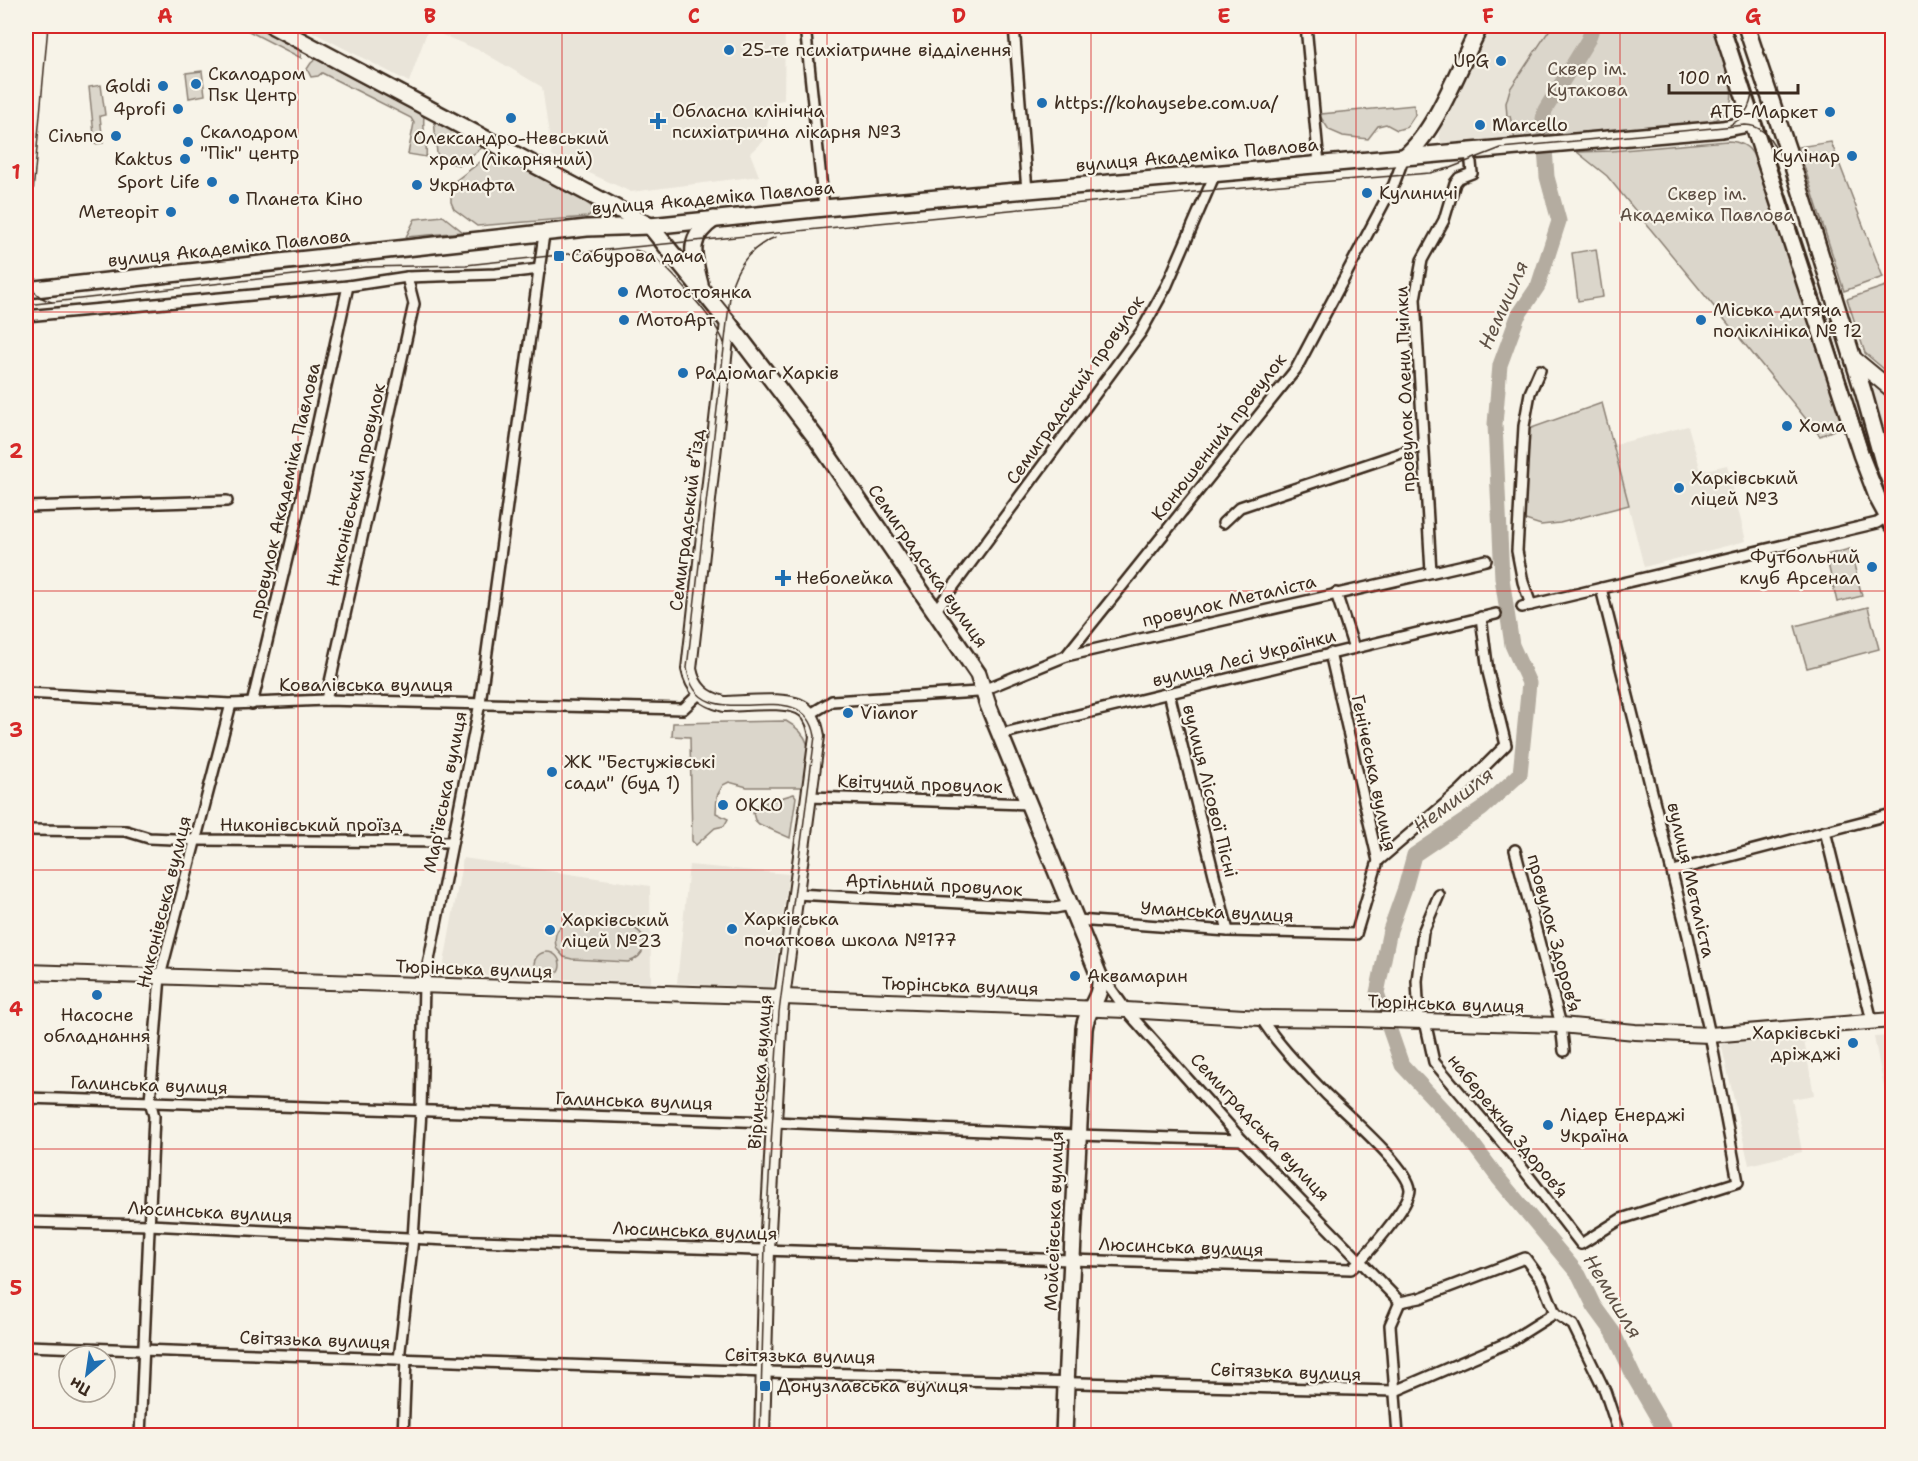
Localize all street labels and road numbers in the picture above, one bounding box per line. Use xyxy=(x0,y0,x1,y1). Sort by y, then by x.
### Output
street label: вулиця Академіка Павлова xyxy=(1075,132,1319,178)
street label: вулиця Академіка Павлова xyxy=(591,175,835,221)
street label: вулиця Академіка Павлова xyxy=(107,223,351,273)
street label: провулок Олени Пчілки xyxy=(1389,285,1421,493)
street label: Семиградський провулок xyxy=(1000,290,1150,489)
street label: Конюшенний провулок xyxy=(1146,348,1292,525)
street label: провулок Академіка Павлова xyxy=(244,360,326,622)
street label: Никонівський провулок xyxy=(321,380,391,589)
street label: Семиградський в’їзд xyxy=(664,427,710,612)
street label: Семиградська вулиця xyxy=(862,480,994,652)
street label: провулок Металіста xyxy=(1140,569,1318,633)
street label: вулиця Лесі Українки xyxy=(1150,623,1339,692)
street label: Ковалівська вулиця xyxy=(279,673,453,697)
street label: Генічеська вулиця xyxy=(1346,693,1402,853)
street label: вулиця Лісової Пісні xyxy=(1177,702,1243,880)
street label: Мар'ївська вулиця xyxy=(418,709,472,875)
street label: Квітучий провулок xyxy=(837,769,1004,799)
street label: вулиця Металіста xyxy=(1661,800,1721,960)
street label: Никонівська вулиця xyxy=(131,813,197,991)
street label: Никонівський проїзд xyxy=(220,813,403,837)
street label: провулок Здоров’я xyxy=(1521,851,1587,1015)
street label: Артільний провулок xyxy=(845,868,1024,902)
street label: Уманська вулиця xyxy=(1140,896,1294,928)
street label: Тюрінська вулиця xyxy=(395,954,553,984)
street label: Тюрінська вулиця xyxy=(881,971,1039,1001)
street label: Тюрінська вулиця xyxy=(1367,989,1525,1019)
street label: Віринська вулиця xyxy=(743,994,777,1150)
street label: Семиградська вулиця xyxy=(1185,1048,1335,1206)
street label: набережна Здоров’я xyxy=(1442,1049,1574,1203)
street label: Галинська вулиця xyxy=(70,1070,228,1100)
street label: Галинська вулиця xyxy=(555,1086,713,1116)
street label: Мойсеївська вулиця xyxy=(1039,1131,1069,1311)
street label: Люсинська вулиця xyxy=(127,1196,293,1228)
street label: Люсинська вулиця xyxy=(612,1216,778,1246)
street label: Люсинська вулиця xyxy=(1098,1232,1264,1262)
street label: Світязька вулиця xyxy=(239,1325,391,1355)
street label: Світязька вулиця xyxy=(724,1343,876,1369)
street label: Світязька вулиця xyxy=(1210,1357,1362,1387)

